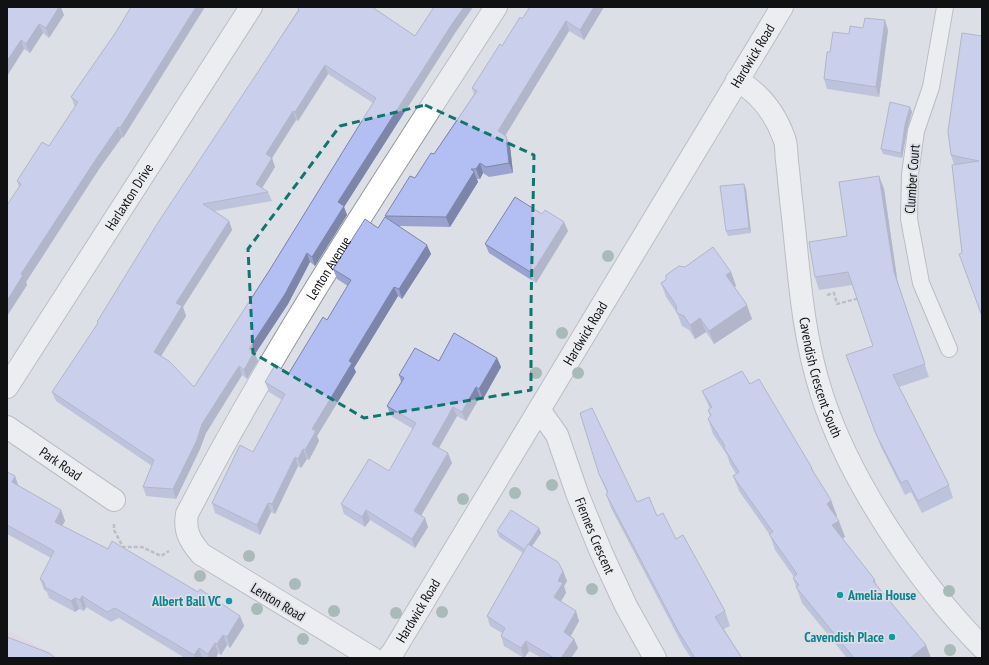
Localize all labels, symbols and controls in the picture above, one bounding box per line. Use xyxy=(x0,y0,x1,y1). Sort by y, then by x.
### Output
street label: Hardwick Road xyxy=(726,21,779,91)
street label: Clumber Court xyxy=(901,143,923,214)
street label: Harlaxton Drive xyxy=(101,160,157,234)
street label: Lenton Avenue xyxy=(302,233,355,303)
street label: Hardwick Road xyxy=(559,298,611,368)
street label: Cavendish Crescent South xyxy=(795,316,846,440)
street label: Park Road xyxy=(36,443,85,484)
street label: Fiennes Crescent xyxy=(571,495,619,577)
street label: Hardwick Road xyxy=(392,576,444,646)
street label: Lenton Road xyxy=(248,579,308,625)
place label: Amelia House xyxy=(847,586,916,604)
marker: Amelia House xyxy=(835,590,845,600)
place label: Albert Ball VC xyxy=(151,592,222,610)
marker: Albert Ball VC xyxy=(224,596,234,606)
place label: Cavendish Place xyxy=(804,628,884,646)
marker: Cavendish Place xyxy=(887,632,897,642)

